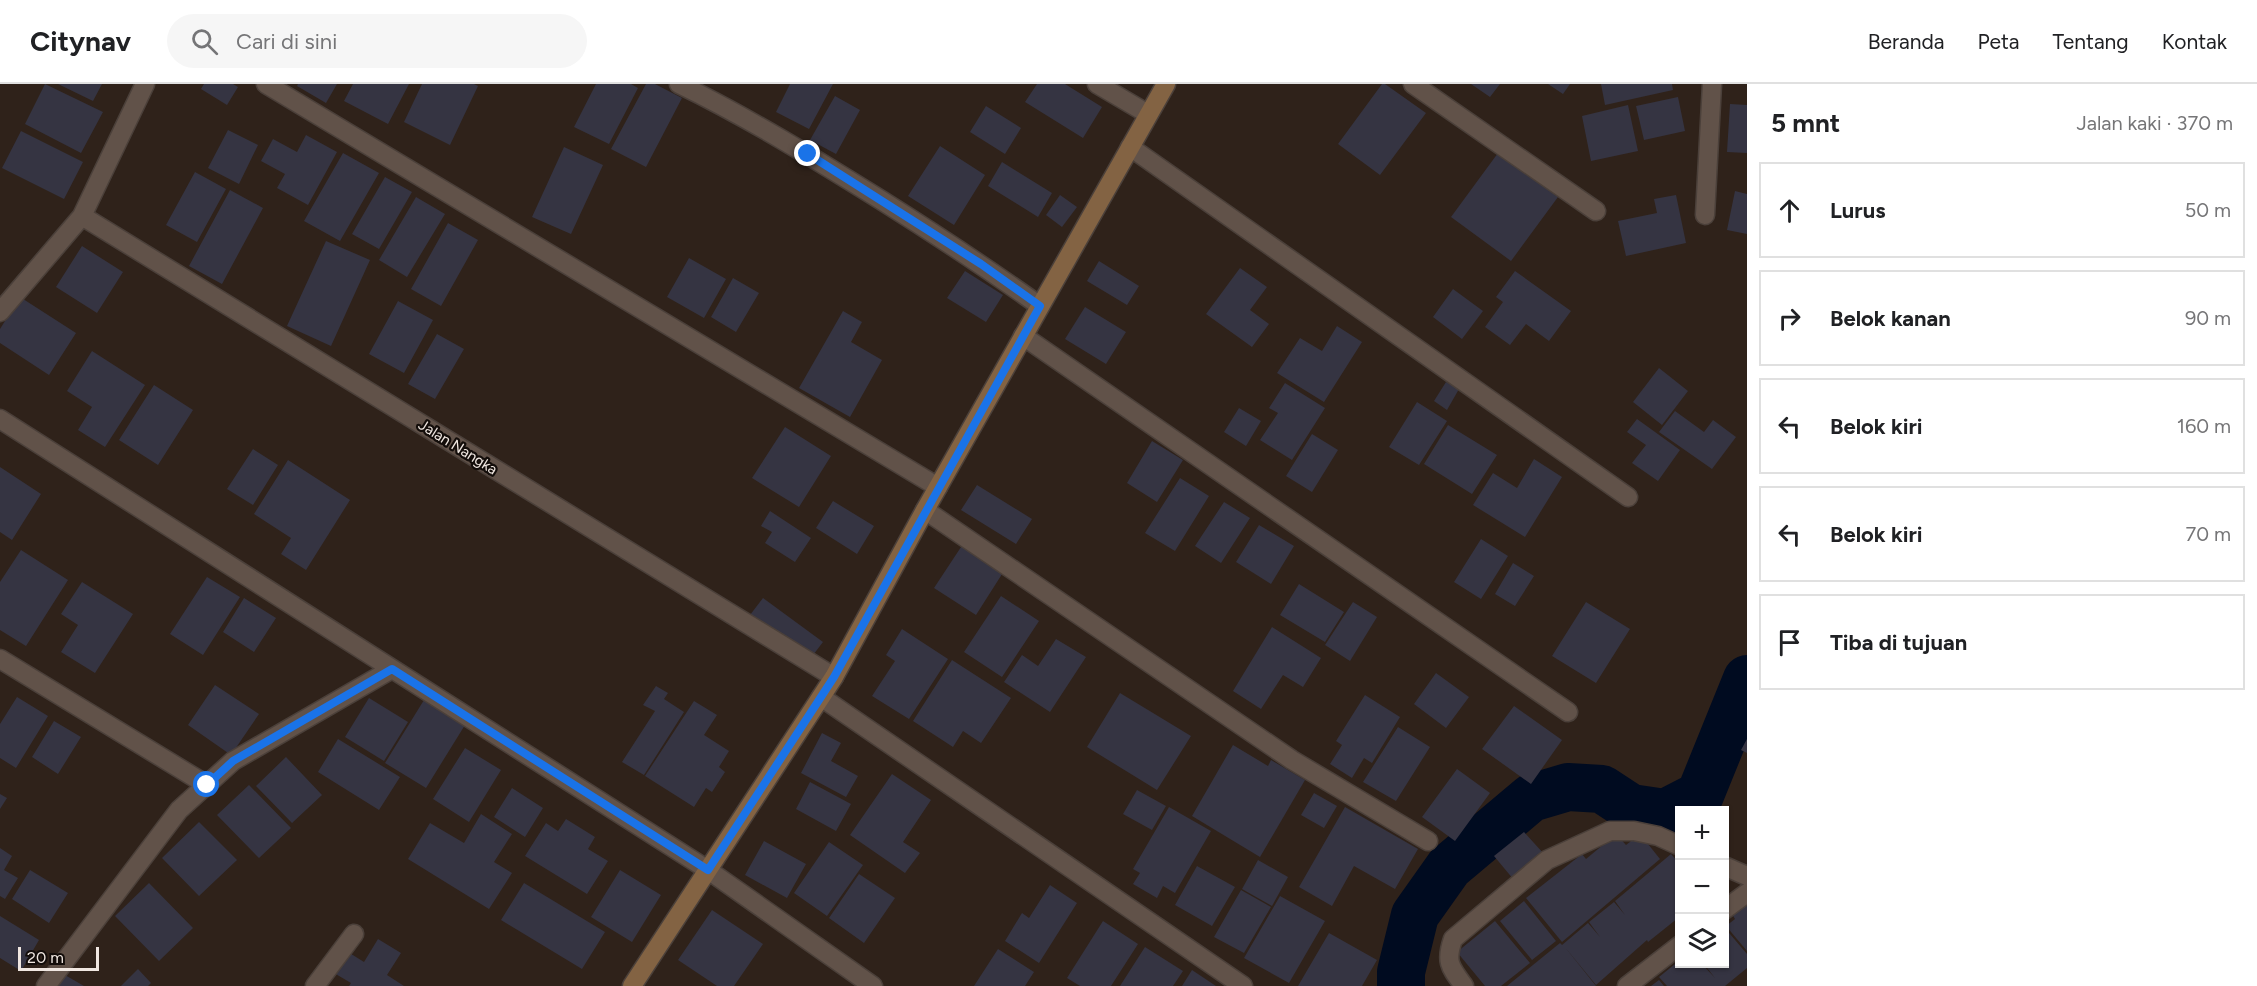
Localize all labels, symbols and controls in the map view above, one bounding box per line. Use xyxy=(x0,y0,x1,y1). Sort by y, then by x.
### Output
search box xyxy=(167,14,587,68)
text: Citynav xyxy=(30,24,131,58)
icon: search xyxy=(188,25,221,58)
text: Cari di sini xyxy=(236,28,337,55)
text: Beranda xyxy=(1868,29,1945,54)
text: Peta xyxy=(1978,29,2020,54)
text: Tentang xyxy=(2053,29,2129,54)
text: Kontak xyxy=(2162,29,2227,54)
text: 5 mnt xyxy=(1771,107,1840,139)
text: Jalan kaki · 370 m xyxy=(2076,111,2233,135)
route end xyxy=(794,140,820,166)
icon: ahead xyxy=(1773,194,1806,227)
text: Lurus xyxy=(1830,197,1885,224)
text: 50 m xyxy=(2185,198,2231,222)
icon: right xyxy=(1773,302,1806,335)
text: Belok kanan xyxy=(1830,305,1951,332)
text: 90 m xyxy=(2185,306,2231,330)
icon: left xyxy=(1773,410,1806,443)
text: Belok kiri xyxy=(1830,413,1923,440)
text: 160 m xyxy=(2177,414,2231,438)
street label: Jalan Nangka xyxy=(415,416,501,478)
icon: left xyxy=(1773,518,1806,551)
text: Belok kiri xyxy=(1830,521,1923,548)
text: 70 m xyxy=(2185,522,2231,546)
icon: arrive xyxy=(1773,626,1806,659)
text: Tiba di tujuan xyxy=(1830,629,1967,656)
route start xyxy=(193,771,219,797)
map controls xyxy=(1675,806,1729,968)
button: + xyxy=(1675,806,1729,860)
button: − xyxy=(1675,860,1729,914)
button: layers xyxy=(1675,914,1729,968)
scale bar xyxy=(18,944,99,972)
text: 20 m xyxy=(27,948,64,967)

